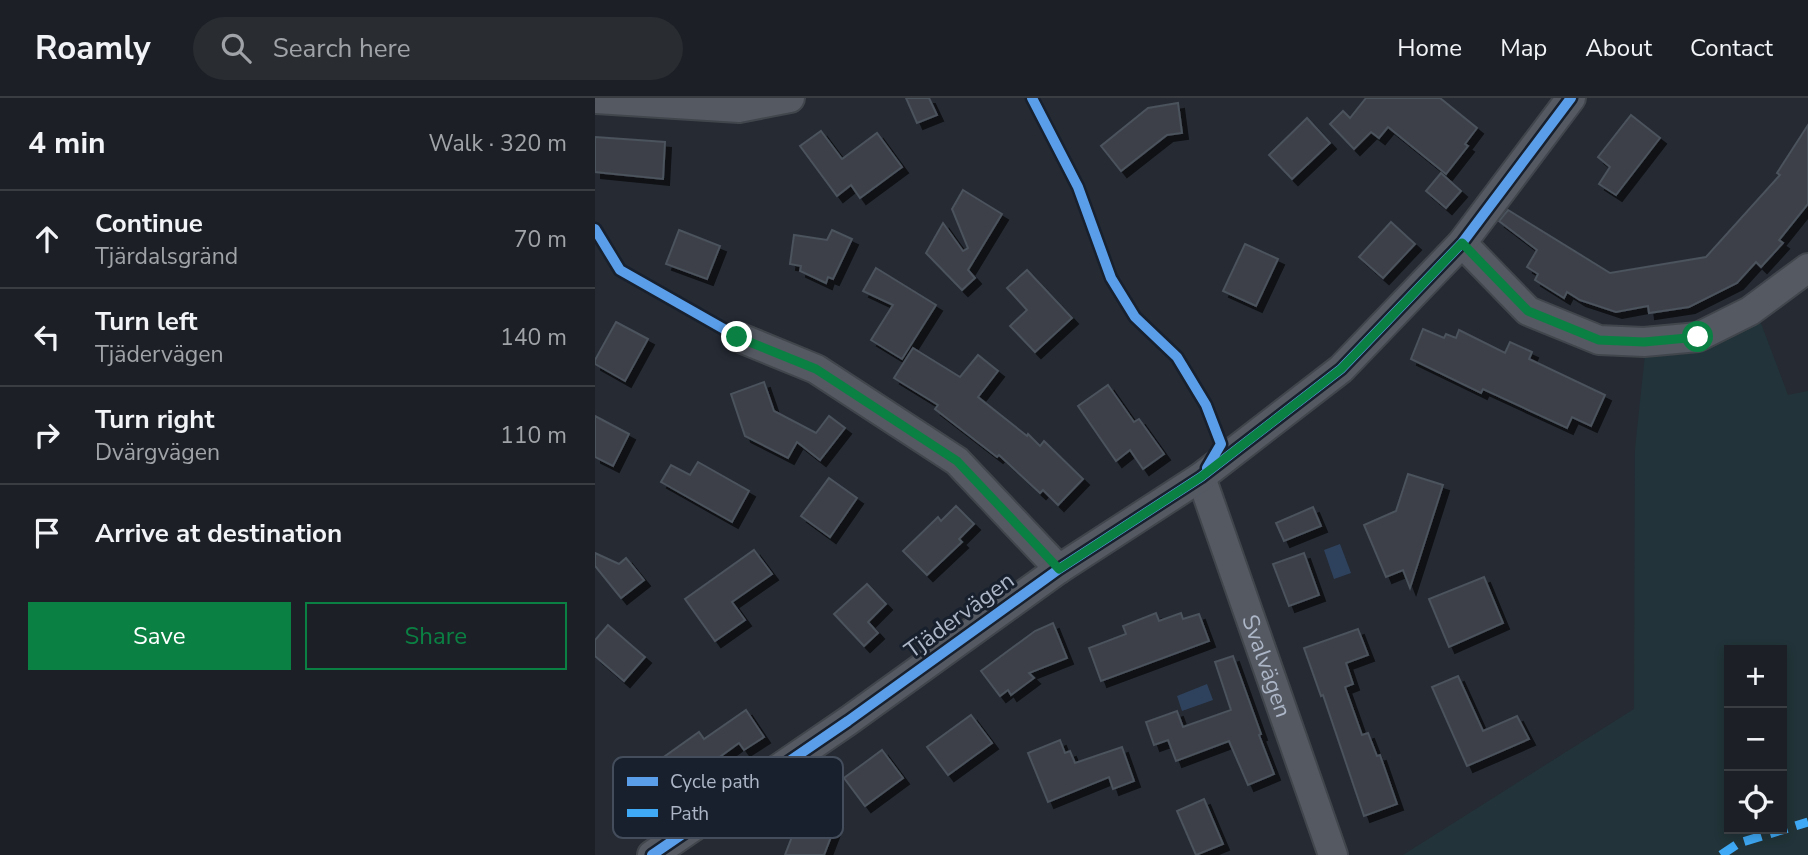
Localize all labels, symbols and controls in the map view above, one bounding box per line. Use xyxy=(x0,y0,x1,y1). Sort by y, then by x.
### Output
search box xyxy=(193,17,683,80)
text: Roamly xyxy=(35,26,151,71)
icon: search xyxy=(217,29,255,67)
text: Search here xyxy=(273,31,410,66)
text: Home xyxy=(1397,32,1462,64)
text: Map xyxy=(1500,32,1547,64)
text: About xyxy=(1585,32,1652,64)
text: Contact xyxy=(1690,32,1773,64)
text: 4 min xyxy=(28,123,106,164)
text: Walk · 320 m xyxy=(428,128,567,159)
text: Continue xyxy=(95,206,203,241)
icon: ahead xyxy=(28,220,66,258)
text: 70 m xyxy=(514,224,567,255)
text: Tjärdalsgränd xyxy=(95,241,238,272)
text: Turn left xyxy=(95,304,198,339)
icon: left xyxy=(28,318,66,356)
route end xyxy=(721,321,752,352)
route start xyxy=(1682,321,1713,352)
text: 140 m xyxy=(500,322,567,353)
text: Tjädervägen xyxy=(95,339,224,370)
text: Turn right xyxy=(95,402,214,437)
icon: right xyxy=(28,416,66,454)
text: 110 m xyxy=(500,420,567,451)
text: Dvärgvägen xyxy=(95,437,220,468)
icon: arrive xyxy=(28,514,66,552)
text: Arrive at destination xyxy=(95,516,342,551)
street label: Tjädervägen xyxy=(898,565,1020,666)
button: Save xyxy=(28,602,291,670)
button: Share xyxy=(305,602,567,670)
street label: Svalvägen xyxy=(1234,610,1299,722)
map controls xyxy=(1724,645,1787,834)
button: + xyxy=(1724,645,1787,708)
button: − xyxy=(1724,708,1787,771)
legend xyxy=(613,757,843,838)
text: Cycle path xyxy=(670,769,760,795)
button: locate xyxy=(1724,771,1787,834)
text: Path xyxy=(670,801,709,827)

